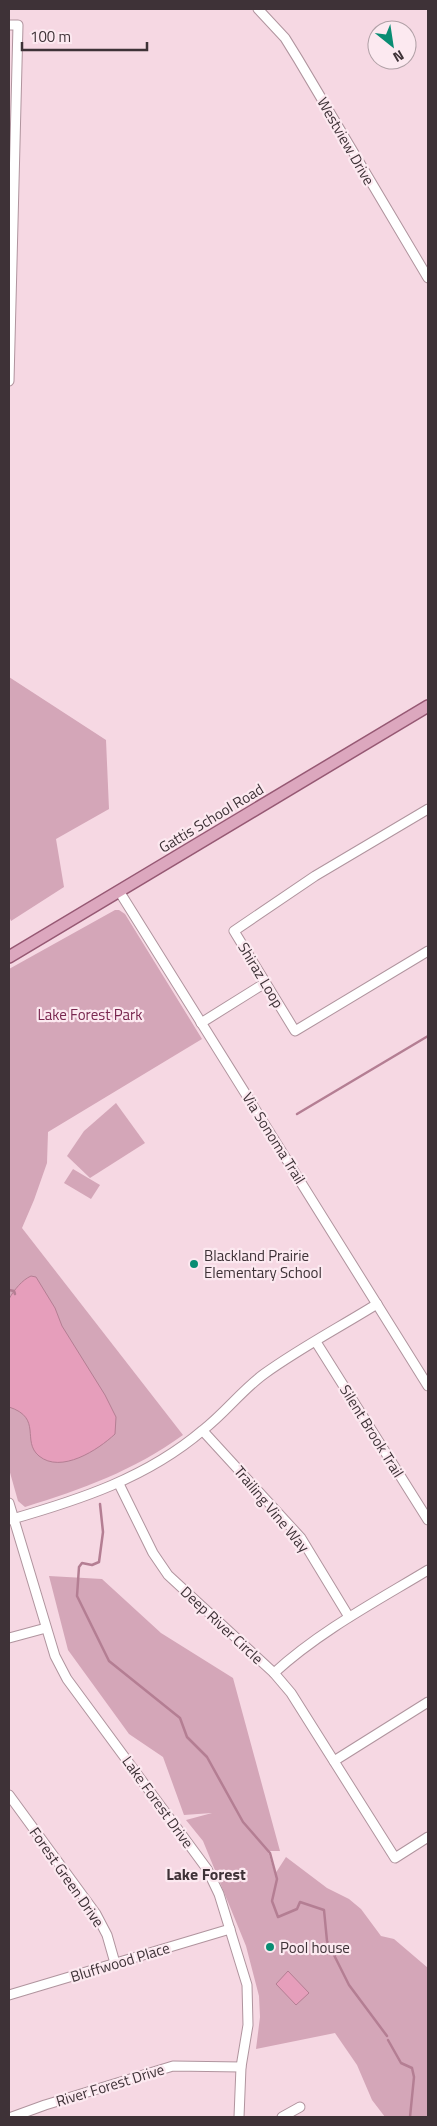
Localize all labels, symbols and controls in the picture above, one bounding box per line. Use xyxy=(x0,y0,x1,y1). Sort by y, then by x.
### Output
scale bar xyxy=(22,20,148,52)
north arrow xyxy=(367,20,417,70)
text: 100 m xyxy=(30,25,71,48)
text: N xyxy=(389,45,408,68)
street label: Westview Drive xyxy=(311,93,381,189)
street label: Gattis School Road xyxy=(154,778,268,858)
street label: Shiraz Loop xyxy=(232,938,290,1012)
park label: Lake Forest Park xyxy=(38,1003,142,1026)
street label: Via Sonoma Trail xyxy=(237,1088,311,1188)
place label: Blackland Prairie Elementary School xyxy=(204,1244,322,1284)
marker: Blackland Prairie Elementary School xyxy=(188,1258,200,1270)
street label: Silent Brook Trail xyxy=(334,1380,410,1482)
street label: Trailing Vine Way xyxy=(229,1461,315,1557)
street label: Deep River Circle xyxy=(175,1581,269,1669)
street label: Lake Forest Drive xyxy=(117,1751,199,1853)
street label: Forest Green Drive xyxy=(24,1822,110,1932)
district label: Lake Forest xyxy=(166,1862,246,1886)
street label: Bluffwood Place xyxy=(67,1936,173,1988)
place label: Pool house xyxy=(280,1936,350,1959)
marker: Pool house xyxy=(264,1941,276,1953)
street label: River Forest Drive xyxy=(53,2058,167,2112)

